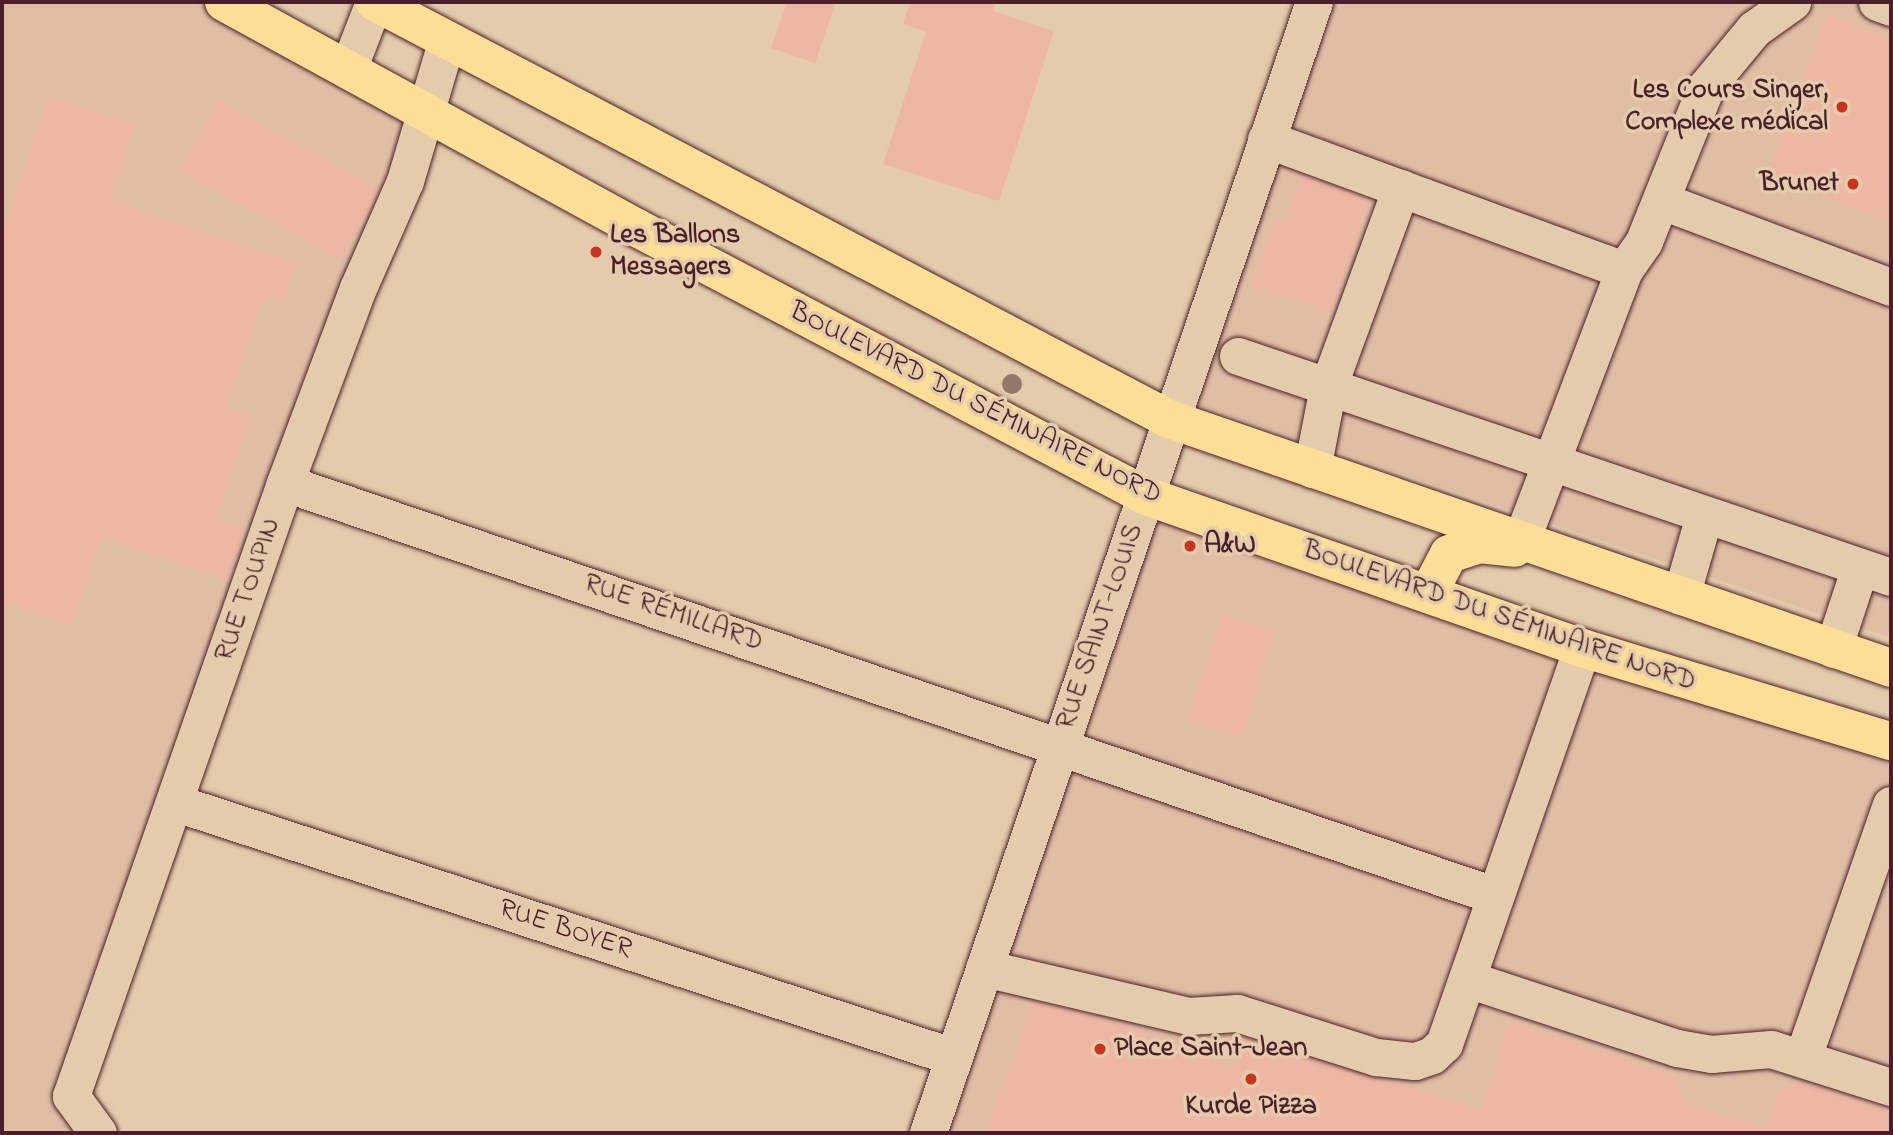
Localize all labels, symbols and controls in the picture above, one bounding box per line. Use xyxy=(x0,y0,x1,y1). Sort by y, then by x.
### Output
place label: Les Cours Singer, Complexe médical xyxy=(1625,74,1828,140)
marker: Les Cours Singer, Complexe médical xyxy=(1834,99,1850,115)
place label: Brunet xyxy=(1760,167,1839,201)
marker: Brunet xyxy=(1845,176,1861,192)
place label: Les Ballons Messagers xyxy=(610,219,740,285)
marker: Les Ballons Messagers xyxy=(588,244,604,260)
street label: BOULEVARD DU SÉMINAIRE NORD xyxy=(783,295,1167,513)
street label: RUE TOUPIN xyxy=(209,514,289,666)
street label: RUE SAINT-LOUIS xyxy=(1050,520,1152,734)
place label: A&W xyxy=(1204,529,1256,563)
street label: BOULEVARD DU SÉMINAIRE NORD xyxy=(1298,534,1700,700)
marker: A&W xyxy=(1182,538,1198,554)
street label: RUE RÉMILLARD xyxy=(579,568,767,660)
street label: RUE BOYER xyxy=(494,893,636,967)
place label: Place Saint-Jean xyxy=(1114,1032,1307,1066)
marker: Place Saint-Jean xyxy=(1092,1041,1108,1057)
marker: Kurde Pizza xyxy=(1243,1071,1259,1087)
place label: Kurde Pizza xyxy=(1185,1090,1317,1124)

